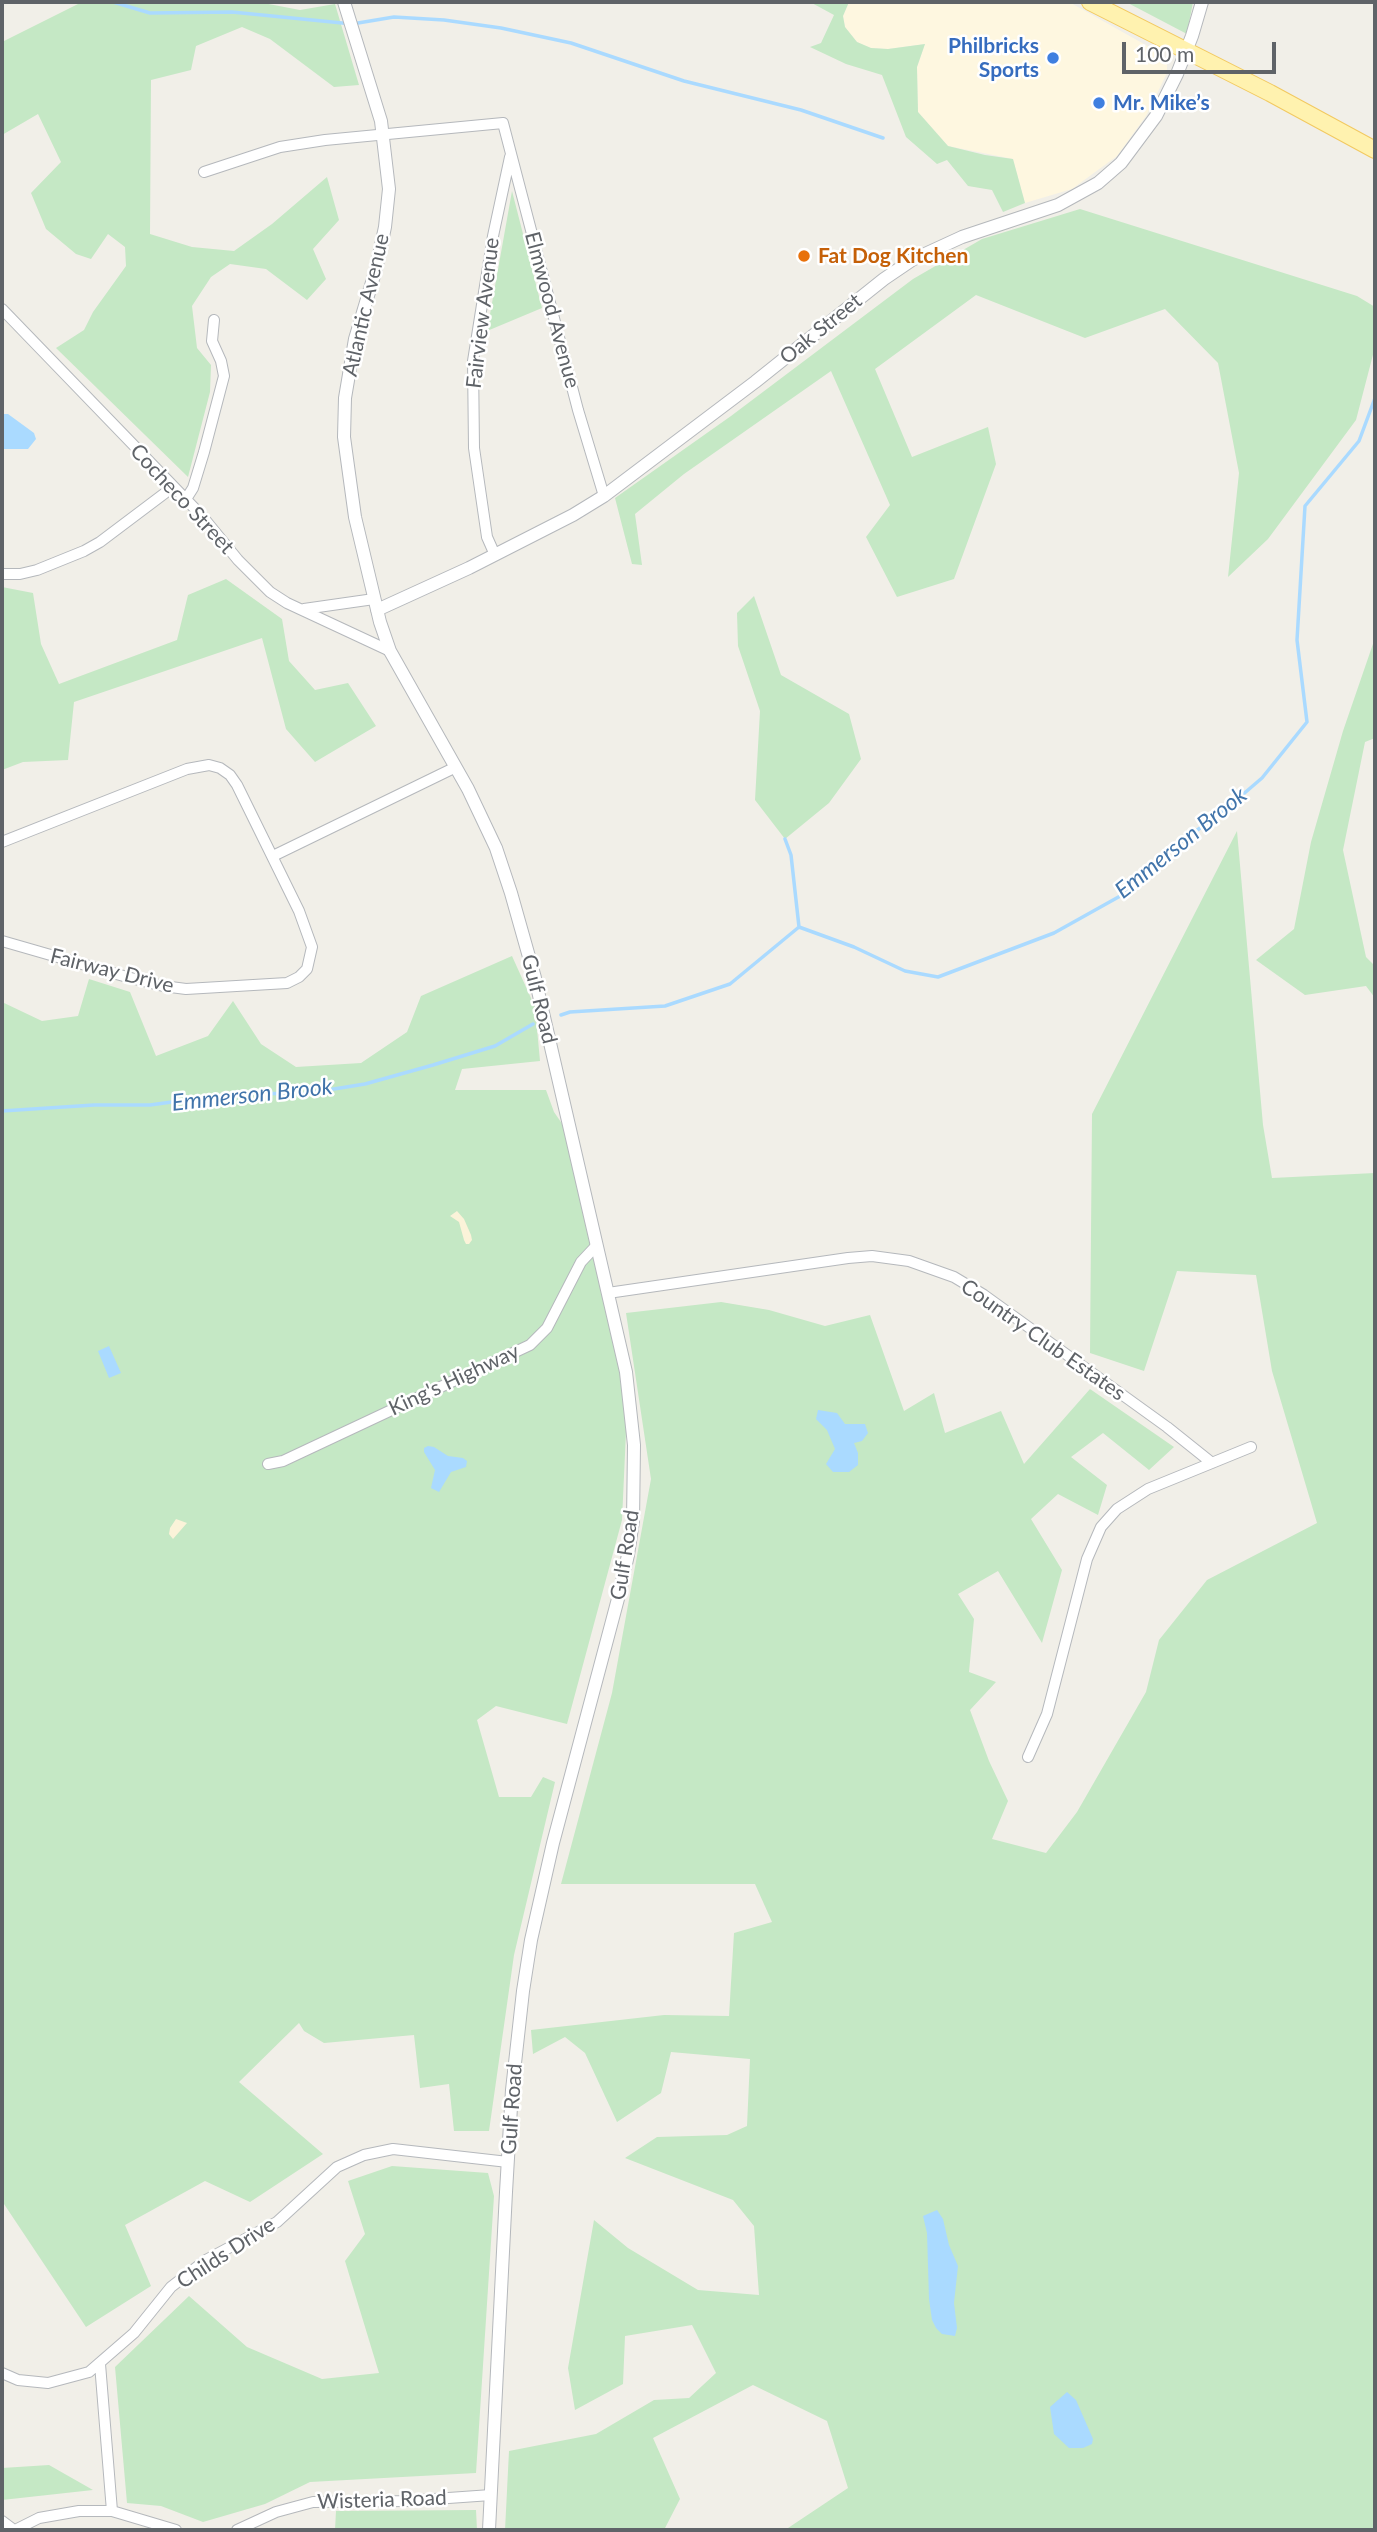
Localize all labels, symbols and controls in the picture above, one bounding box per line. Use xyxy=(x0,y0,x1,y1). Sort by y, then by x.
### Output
scale bar xyxy=(1125,28,1279,72)
place label: Philbricks Sports xyxy=(948,33,1039,83)
text: 100 m xyxy=(1135,41,1194,66)
marker: Philbricks Sports xyxy=(1045,50,1061,66)
place label: Mr. Mike’s xyxy=(1113,90,1210,116)
marker: Mr. Mike’s xyxy=(1091,95,1107,111)
street label: Elmwood Avenue xyxy=(519,229,585,391)
street label: Atlantic Avenue xyxy=(337,231,395,379)
street label: Fairview Avenue xyxy=(461,236,505,390)
place label: Fat Dog Kitchen xyxy=(818,243,968,269)
marker: Fat Dog Kitchen xyxy=(796,248,812,264)
street label: Oak Street xyxy=(775,288,867,370)
street label: Cocheco Street xyxy=(125,439,239,559)
water label: Emmerson Brook xyxy=(1110,781,1252,905)
street label: Fairway Drive xyxy=(48,943,176,999)
street label: Gulf Road xyxy=(516,952,562,1046)
water label: Emmerson Brook xyxy=(170,1073,334,1117)
street label: Country Club Estates xyxy=(956,1274,1130,1406)
street label: King's Highway xyxy=(385,1339,523,1421)
street label: Gulf Road xyxy=(605,1508,645,1602)
street label: Gulf Road xyxy=(496,2063,528,2155)
street label: Childs Drive xyxy=(172,2212,280,2294)
street label: Wisteria Road xyxy=(317,2485,447,2515)

